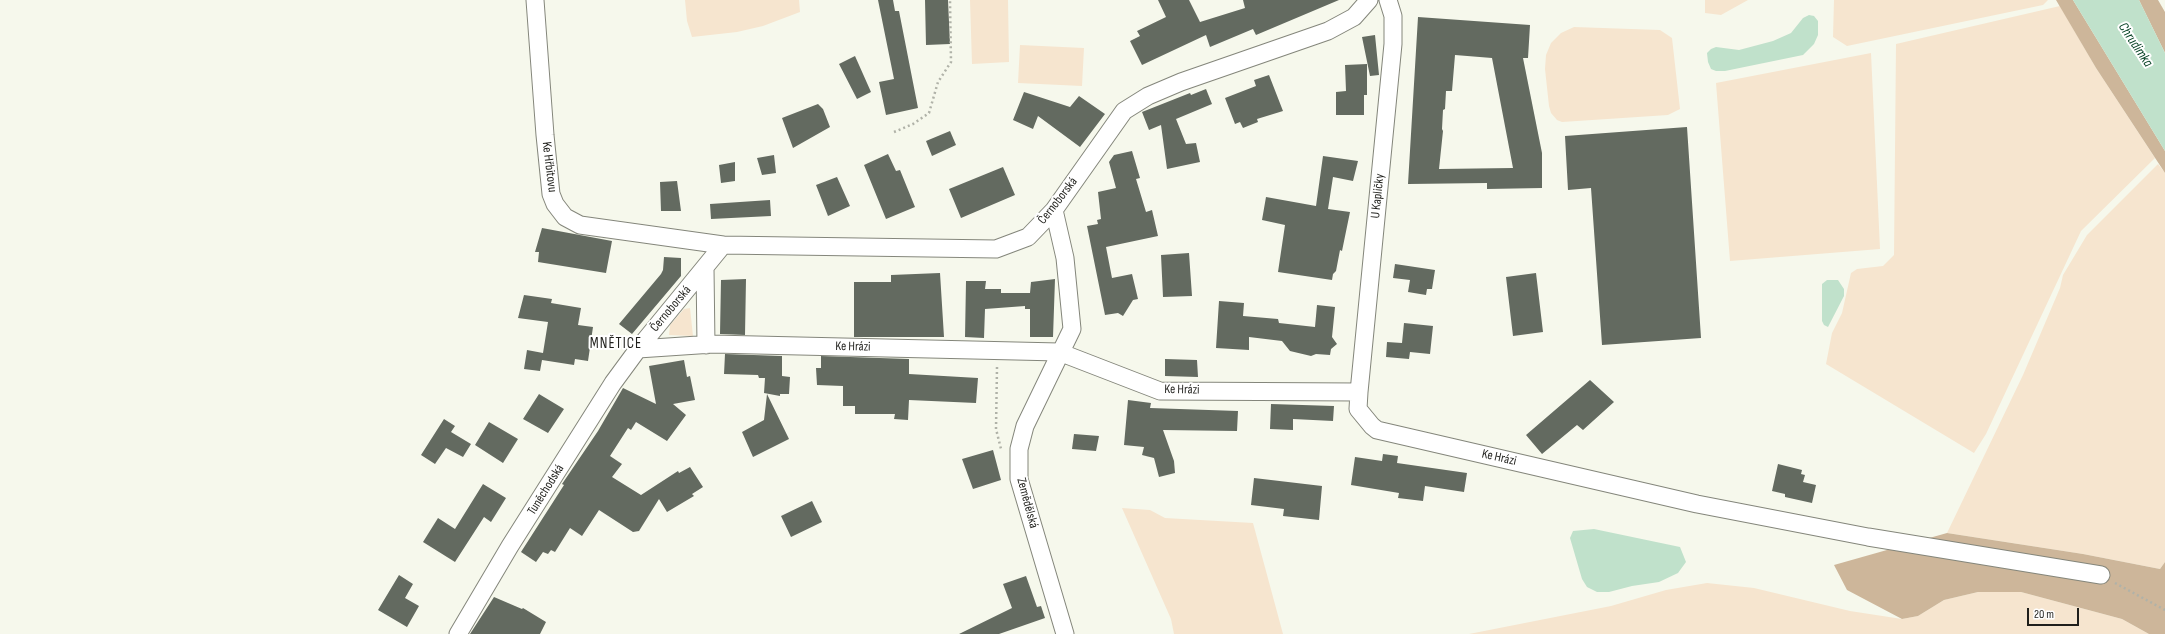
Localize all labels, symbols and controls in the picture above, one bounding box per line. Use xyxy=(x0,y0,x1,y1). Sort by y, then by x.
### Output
water label: Chrudimka xyxy=(2114,20,2156,70)
street label: Ke Hřbitovu xyxy=(538,141,560,193)
street label: U Kapličky xyxy=(1368,173,1388,219)
street label: Černoborská xyxy=(1035,175,1081,227)
street label: Černoborská xyxy=(647,283,695,335)
district label: MNĚTICE xyxy=(590,335,642,353)
street label: Ke Hrázi xyxy=(835,339,871,355)
street label: Ke Hrázi xyxy=(1164,382,1200,398)
street label: Ke Hrázi xyxy=(1480,446,1518,470)
street label: Tuněchodská xyxy=(524,462,568,518)
street label: Zemědělská xyxy=(1013,476,1041,530)
scale bar xyxy=(2029,600,2081,626)
text: 20 m xyxy=(2034,607,2054,622)

